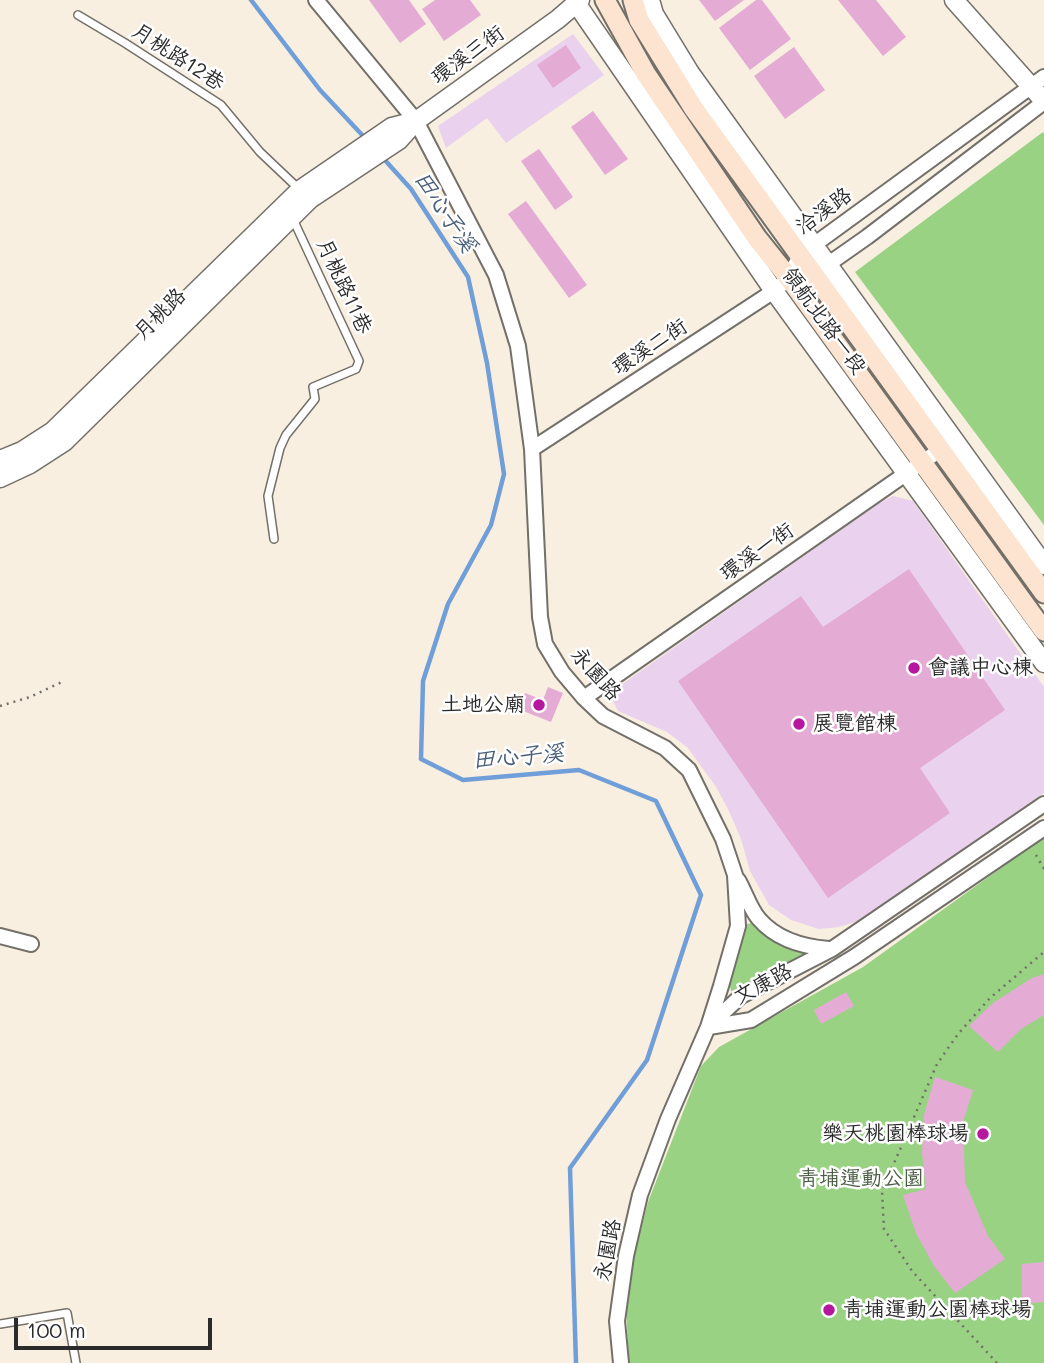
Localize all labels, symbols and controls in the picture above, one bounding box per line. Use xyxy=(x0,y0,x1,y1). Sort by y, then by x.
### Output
street label: 月桃路12巷 xyxy=(127,18,229,96)
street label: 環溪三街 xyxy=(427,20,509,90)
water label: 田心子溪 xyxy=(408,166,482,258)
street label: 洽溪路 xyxy=(791,182,857,240)
street label: 月桃路11巷 xyxy=(311,234,377,338)
street label: 領航北路一段 xyxy=(777,263,871,379)
street label: 月桃路 xyxy=(129,283,191,345)
street label: 環溪二街 xyxy=(608,314,692,380)
street label: 環溪一街 xyxy=(715,518,799,586)
street label: 永園路 xyxy=(566,642,626,706)
place label: 會議中心棟 xyxy=(928,655,1033,681)
marker: 會議中心棟 xyxy=(906,660,922,676)
place label: 土地公廟 xyxy=(441,692,525,718)
marker: 土地公廟 xyxy=(531,697,547,713)
place label: 展覽館棟 xyxy=(813,711,897,737)
marker: 展覽館棟 xyxy=(791,716,807,732)
water label: 田心子溪 xyxy=(471,739,565,775)
street label: 文康路 xyxy=(729,958,797,1010)
place label: 樂天桃園棒球場 xyxy=(822,1121,969,1147)
marker: 樂天桃園棒球場 xyxy=(975,1126,991,1142)
park label: 青埔運動公園 xyxy=(798,1166,924,1192)
street label: 永園路 xyxy=(590,1217,626,1283)
place label: 青埔運動公園棒球場 xyxy=(843,1297,1032,1323)
marker: 青埔運動公園棒球場 xyxy=(821,1302,837,1318)
scale bar xyxy=(18,1304,215,1348)
text: 100 m xyxy=(27,1316,86,1343)

